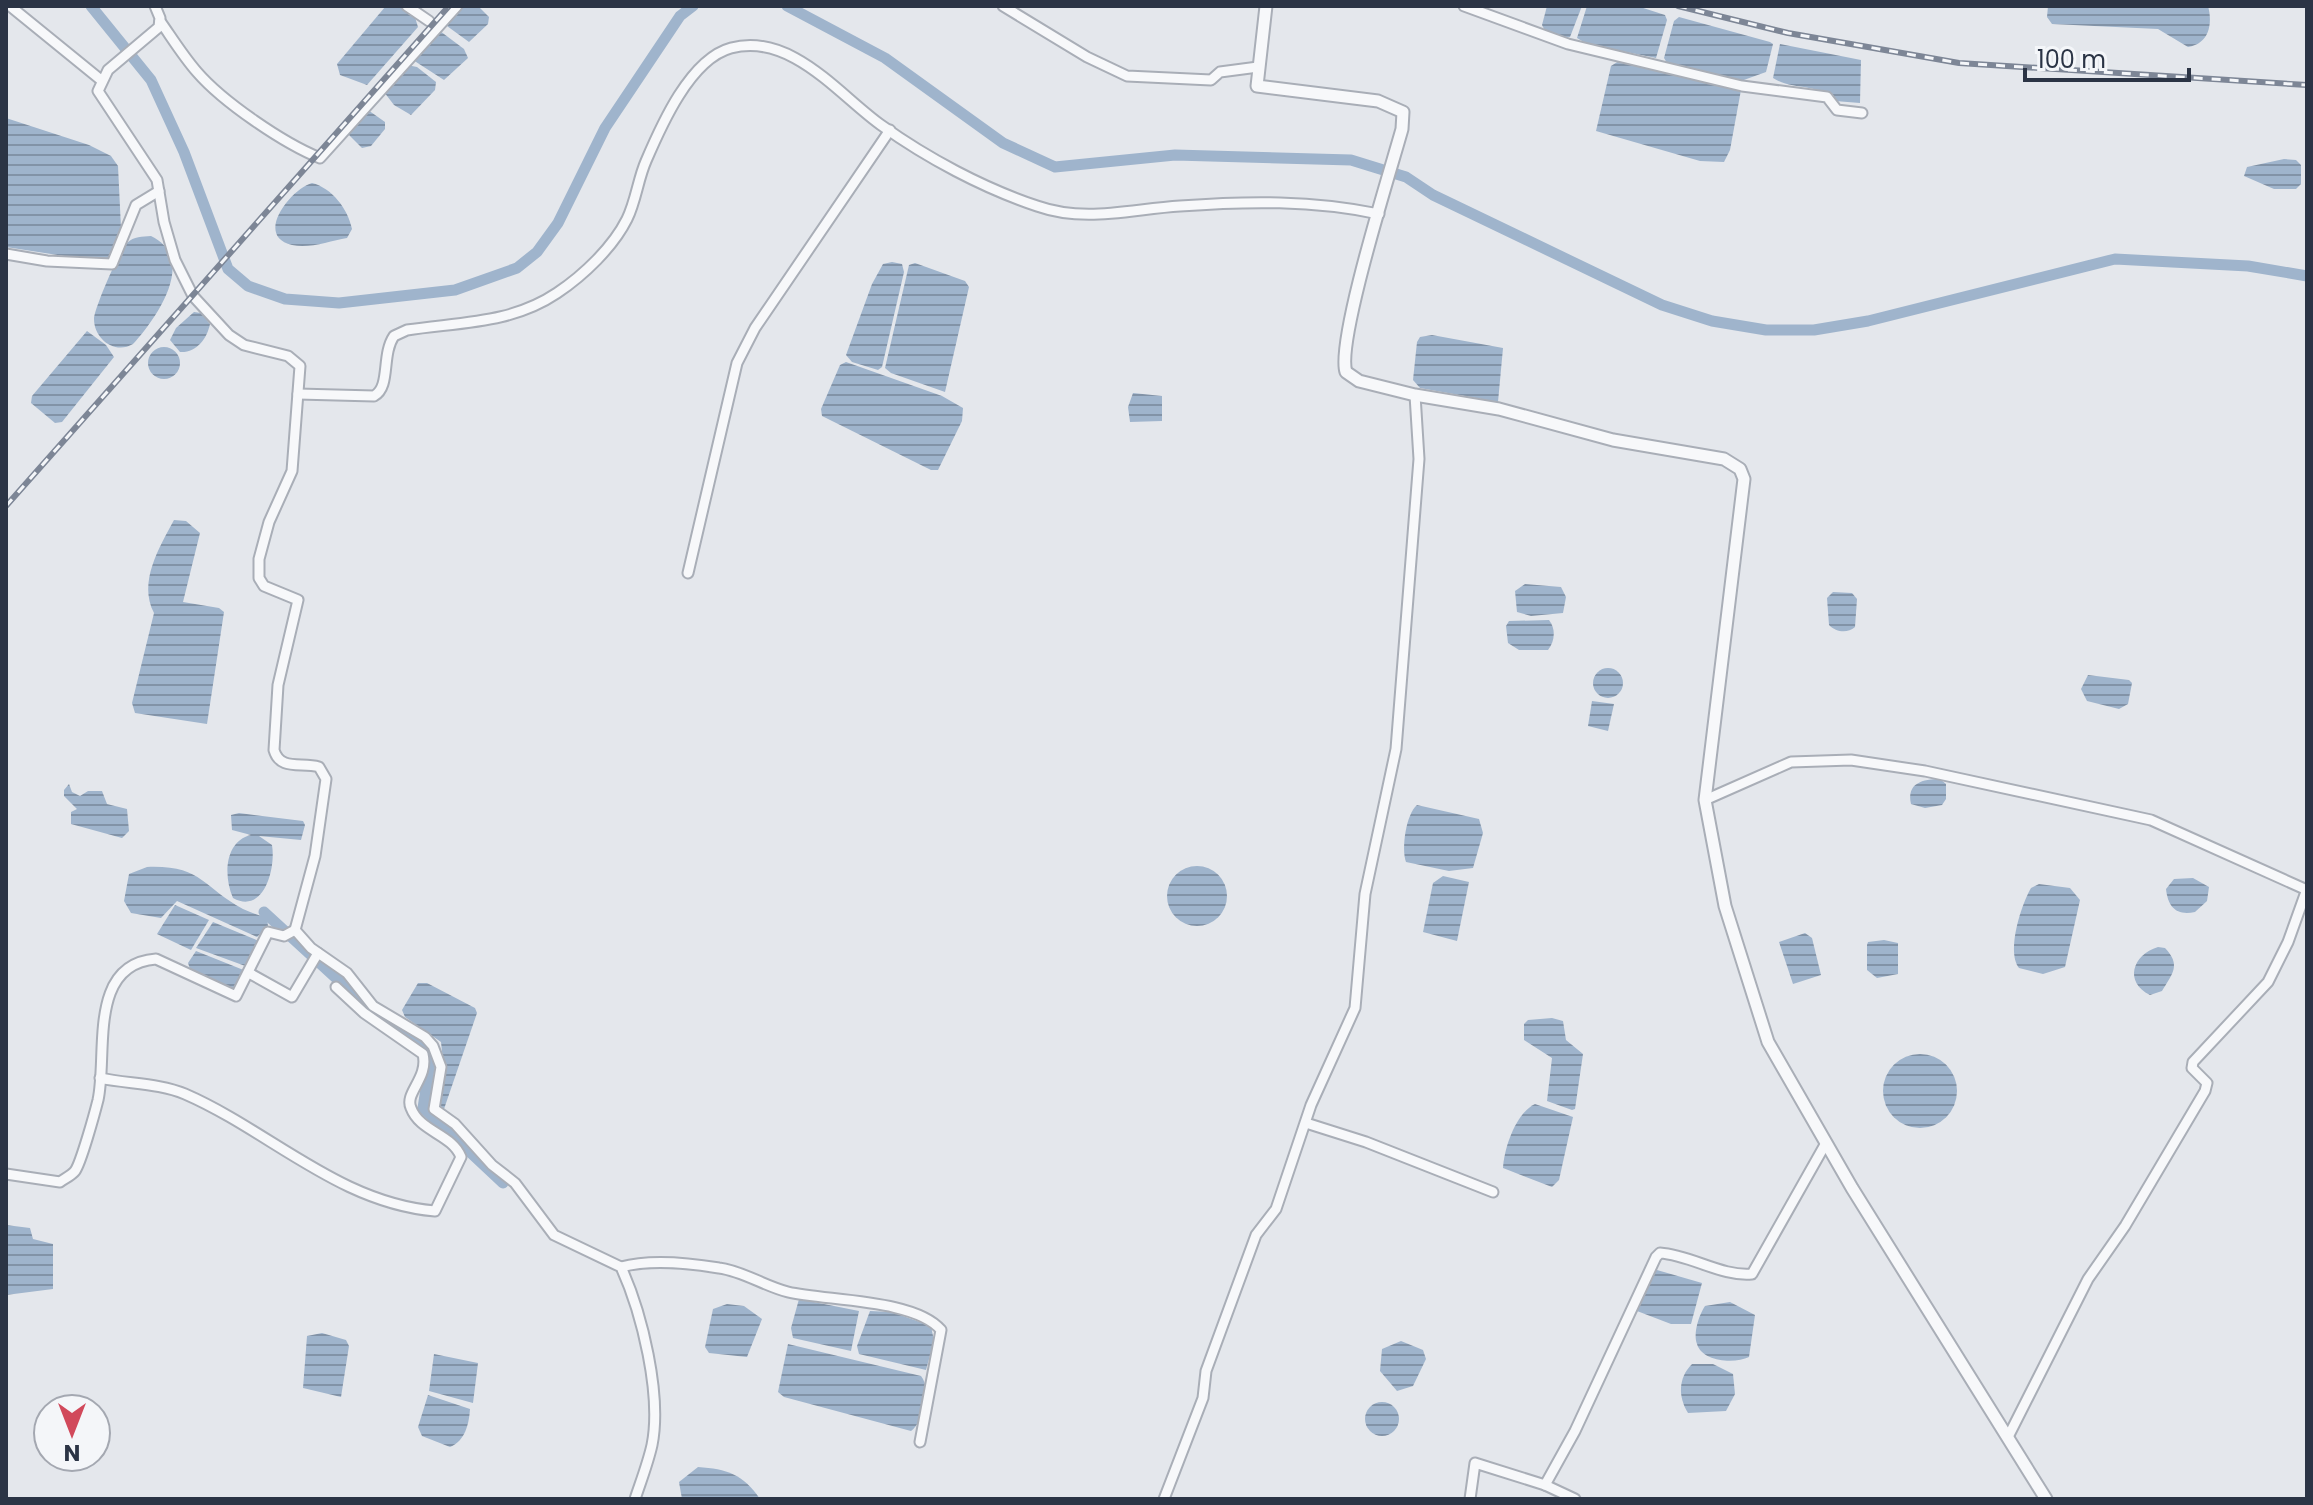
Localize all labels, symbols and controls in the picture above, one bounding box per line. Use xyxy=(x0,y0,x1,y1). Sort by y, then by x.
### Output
scale bar xyxy=(2025,32,2189,82)
text: 100 m xyxy=(2037,43,2106,76)
north arrow xyxy=(32,1393,112,1473)
text: N xyxy=(64,1437,80,1468)

